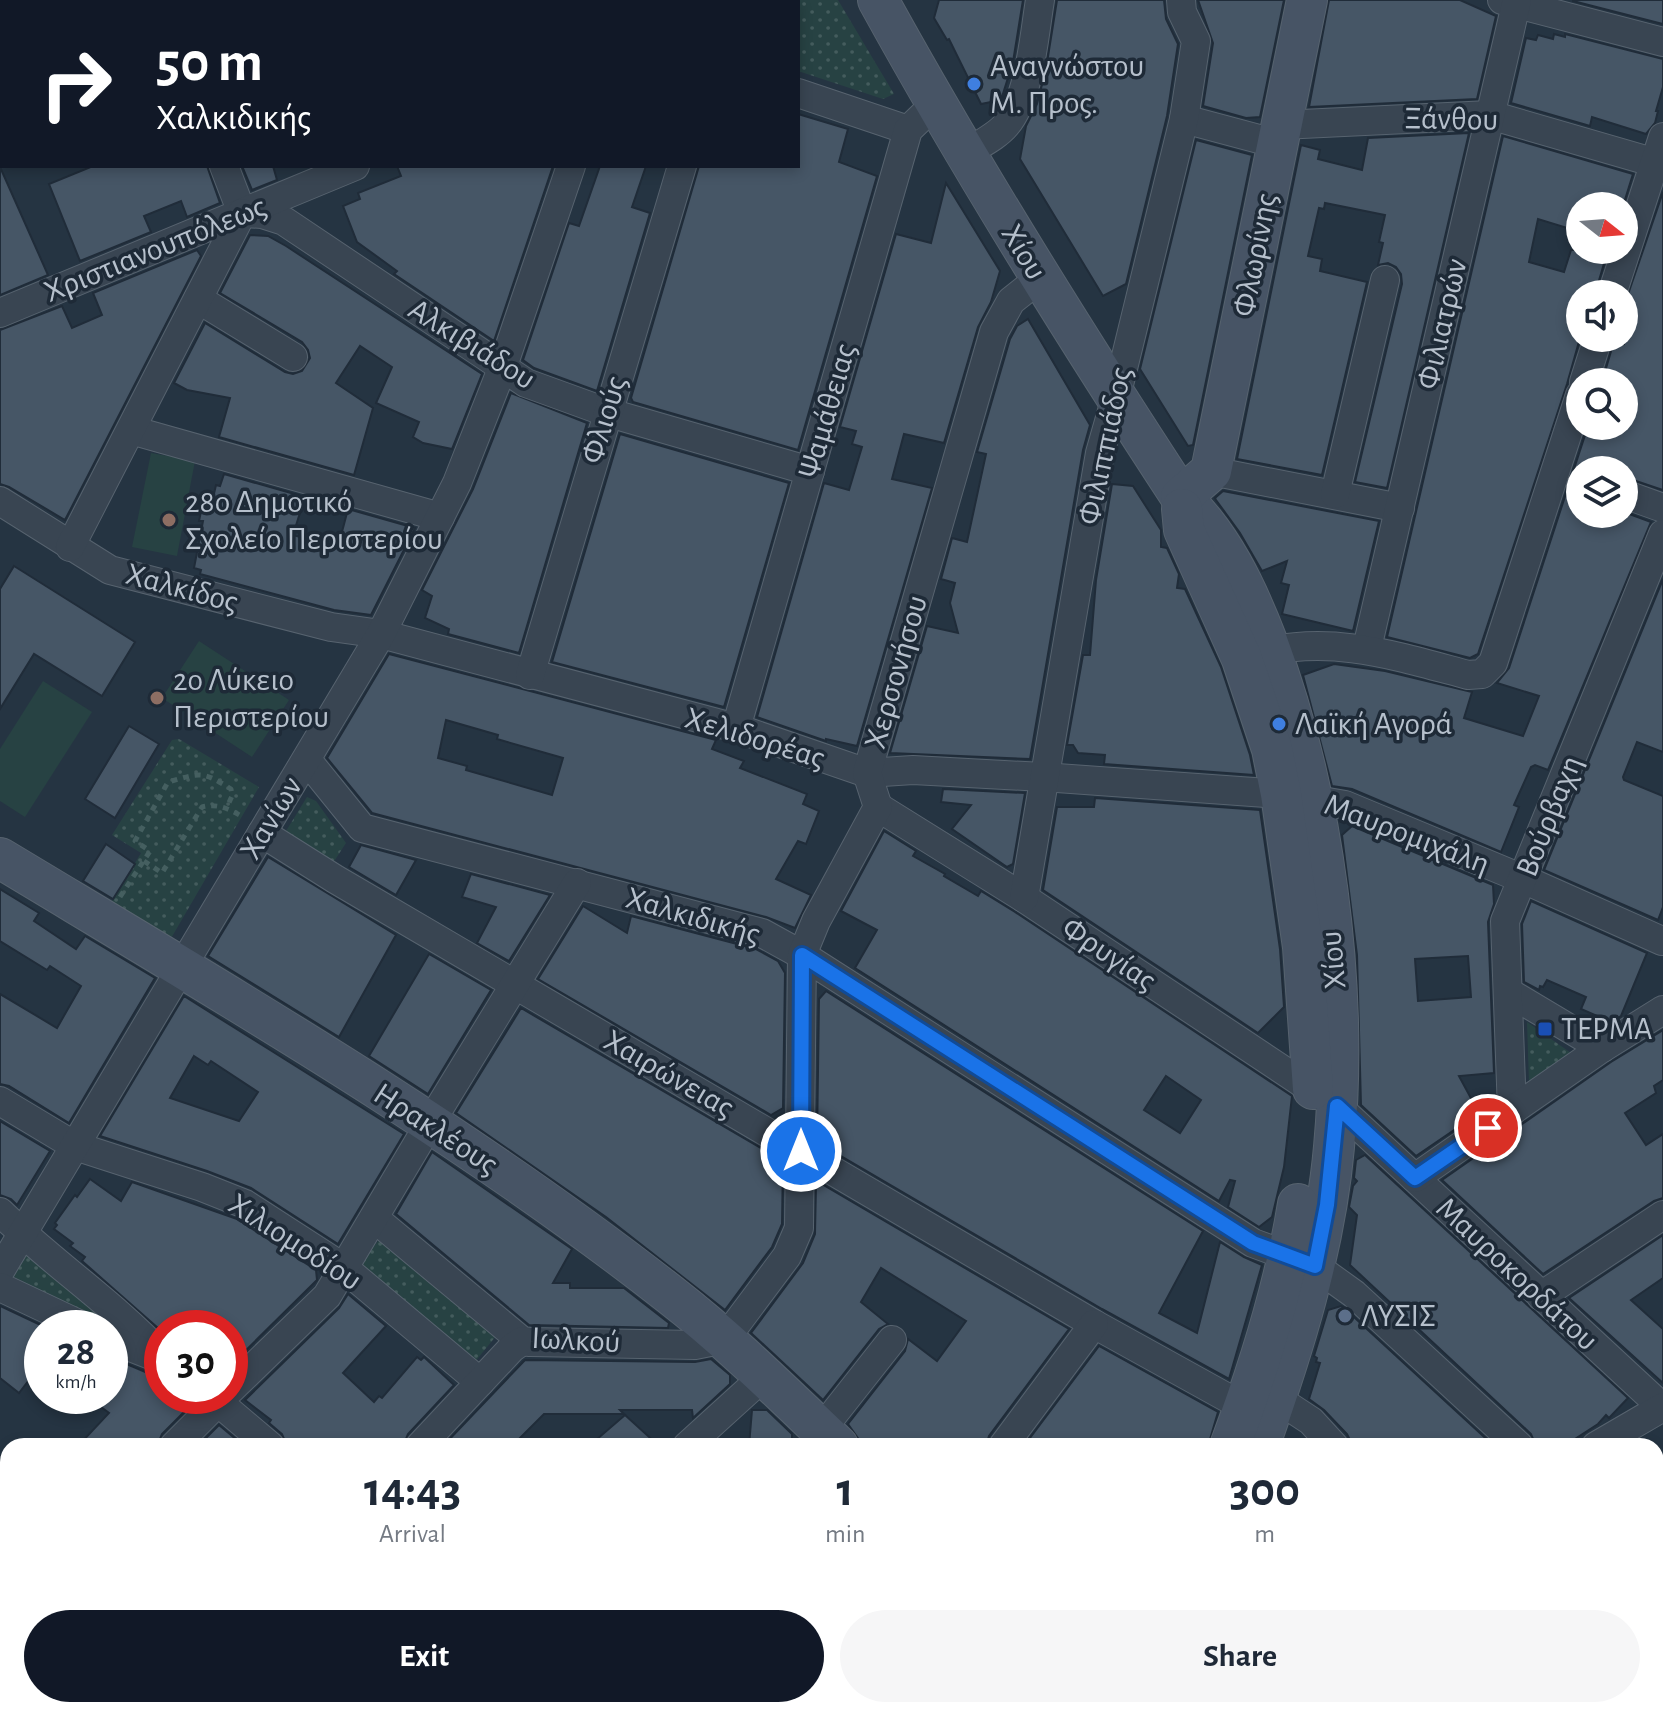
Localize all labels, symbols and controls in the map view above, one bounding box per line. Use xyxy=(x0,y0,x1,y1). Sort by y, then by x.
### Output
icon: right xyxy=(24,32,128,136)
text: 50 m xyxy=(156,35,263,91)
place label: Αναγνώστου Μ. Προς. xyxy=(990,50,1144,119)
marker: Αναγνώστου Μ. Προς. xyxy=(965,75,983,93)
text: Χαλκιδικής xyxy=(156,100,311,136)
street label: Ξάνθου xyxy=(1404,102,1498,136)
street label: Χριστιανουπόλεως xyxy=(39,190,271,308)
street label: Φλωρίνης xyxy=(1227,191,1283,319)
north arrow xyxy=(1566,192,1638,264)
map controls xyxy=(1566,192,1638,528)
street label: Χίου xyxy=(995,219,1053,285)
street label: Φιλιατρών xyxy=(1411,255,1473,393)
button: sound xyxy=(1566,280,1638,352)
street label: Αλκιβιάδου xyxy=(403,293,541,395)
street label: Ψαμάθειας xyxy=(793,340,861,482)
street label: Φιλιππιάδος xyxy=(1073,364,1137,528)
button: search xyxy=(1566,368,1638,440)
street label: Φλιούς xyxy=(576,372,632,468)
button: layers xyxy=(1566,456,1638,528)
place label: 28ο Δημοτικό Σχολείο Περιστερίου xyxy=(185,486,443,555)
marker: 28ο Δημοτικό Σχολείο Περιστερίου xyxy=(160,511,178,529)
street label: Χαλκίδος xyxy=(123,558,241,618)
street label: Χερσονήσου xyxy=(859,592,933,752)
place label: 2ο Λύκειο Περιστερίου xyxy=(173,664,329,733)
marker: 2ο Λύκειο Περιστερίου xyxy=(148,689,166,707)
street label: Χελιδορέας xyxy=(681,702,829,774)
place label: Λαϊκή Αγορά xyxy=(1295,708,1452,740)
marker: Λαϊκή Αγορά xyxy=(1270,715,1288,733)
street label: Βούρβαχη xyxy=(1510,751,1588,881)
street label: Χανίων xyxy=(234,771,308,865)
street label: Μαυρομιχάλη xyxy=(1320,788,1494,880)
street label: Χαλκιδικής xyxy=(622,882,764,950)
street label: Φρυγίας xyxy=(1056,911,1162,997)
street label: Χίου xyxy=(1315,930,1351,990)
place label: ΤΕΡΜΑ xyxy=(1561,1013,1653,1045)
marker: ΤΕΡΜΑ xyxy=(1536,1020,1554,1038)
street label: Χαιρώνειας xyxy=(599,1024,739,1124)
street label: Ηρακλέους xyxy=(368,1077,504,1181)
pin xyxy=(1454,1094,1522,1162)
icon: arrive xyxy=(1466,1106,1510,1150)
position arrow xyxy=(759,1109,843,1193)
street label: Χιλιομοδίου xyxy=(223,1187,367,1297)
street label: Μαυροκορδάτου xyxy=(1430,1191,1604,1357)
place label: ΛΥΣΙΣ xyxy=(1361,1300,1436,1332)
marker: ΛΥΣΙΣ xyxy=(1336,1307,1354,1325)
speed limit sign: 30 xyxy=(144,1310,248,1414)
street label: Ιωλκού xyxy=(531,1322,621,1358)
text: 28 xyxy=(57,1332,95,1372)
text: km/h xyxy=(55,1372,97,1392)
text: 14:43 xyxy=(364,1467,461,1515)
text: 1 xyxy=(837,1467,854,1515)
text: 300 xyxy=(1229,1467,1300,1515)
text: Arrival xyxy=(379,1521,446,1547)
text: min xyxy=(825,1521,866,1547)
text: m xyxy=(1254,1521,1275,1547)
button: Exit xyxy=(24,1610,824,1702)
button: Share xyxy=(840,1610,1640,1702)

